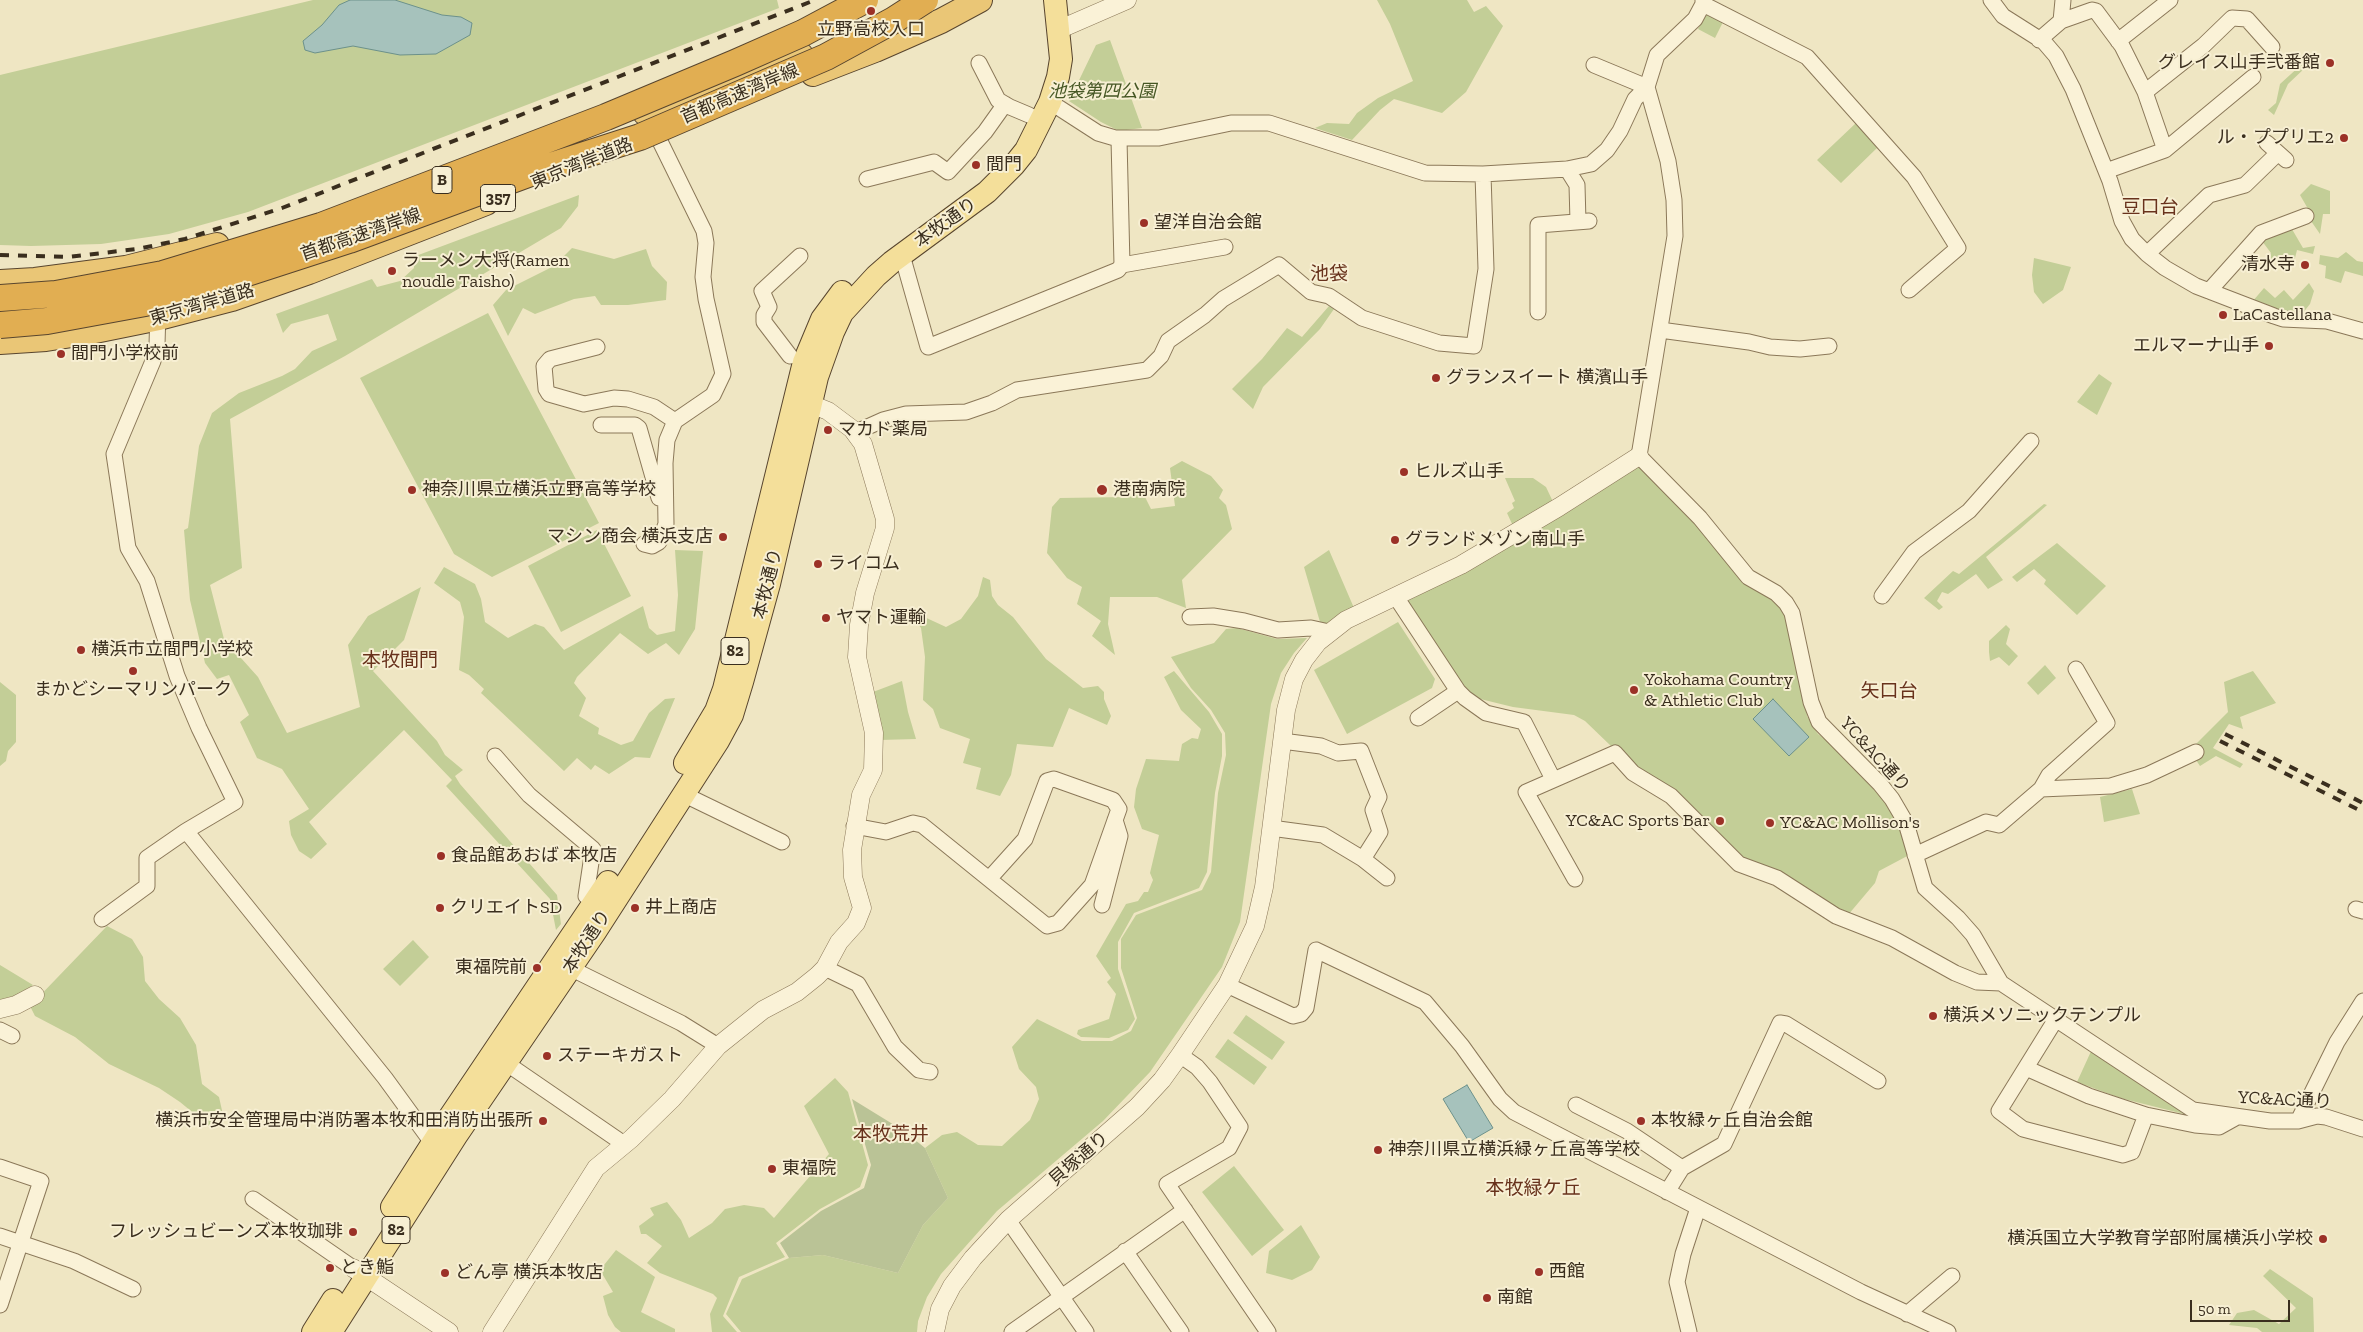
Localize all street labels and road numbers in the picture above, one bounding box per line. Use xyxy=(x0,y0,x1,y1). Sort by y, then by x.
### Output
street label: 首都高速湾岸線 xyxy=(678,59,802,129)
street label: 東京湾岸道路 xyxy=(528,134,636,194)
road number: B xyxy=(432,166,452,194)
road number: 357 xyxy=(480,184,516,212)
street label: 本牧通り xyxy=(911,193,981,253)
street label: 首都高速湾岸線 xyxy=(298,204,424,266)
street label: 東京湾岸道路 xyxy=(147,280,257,330)
street label: 本牧通り xyxy=(749,546,787,622)
road number: 82 xyxy=(721,637,749,664)
street label: YC&AC通り xyxy=(1836,713,1914,797)
street label: 本牧通り xyxy=(558,906,616,978)
street label: YC&AC通り xyxy=(2237,1087,2333,1113)
street label: 貝塚通り xyxy=(1045,1127,1113,1191)
road number: 82 xyxy=(382,1216,410,1244)

